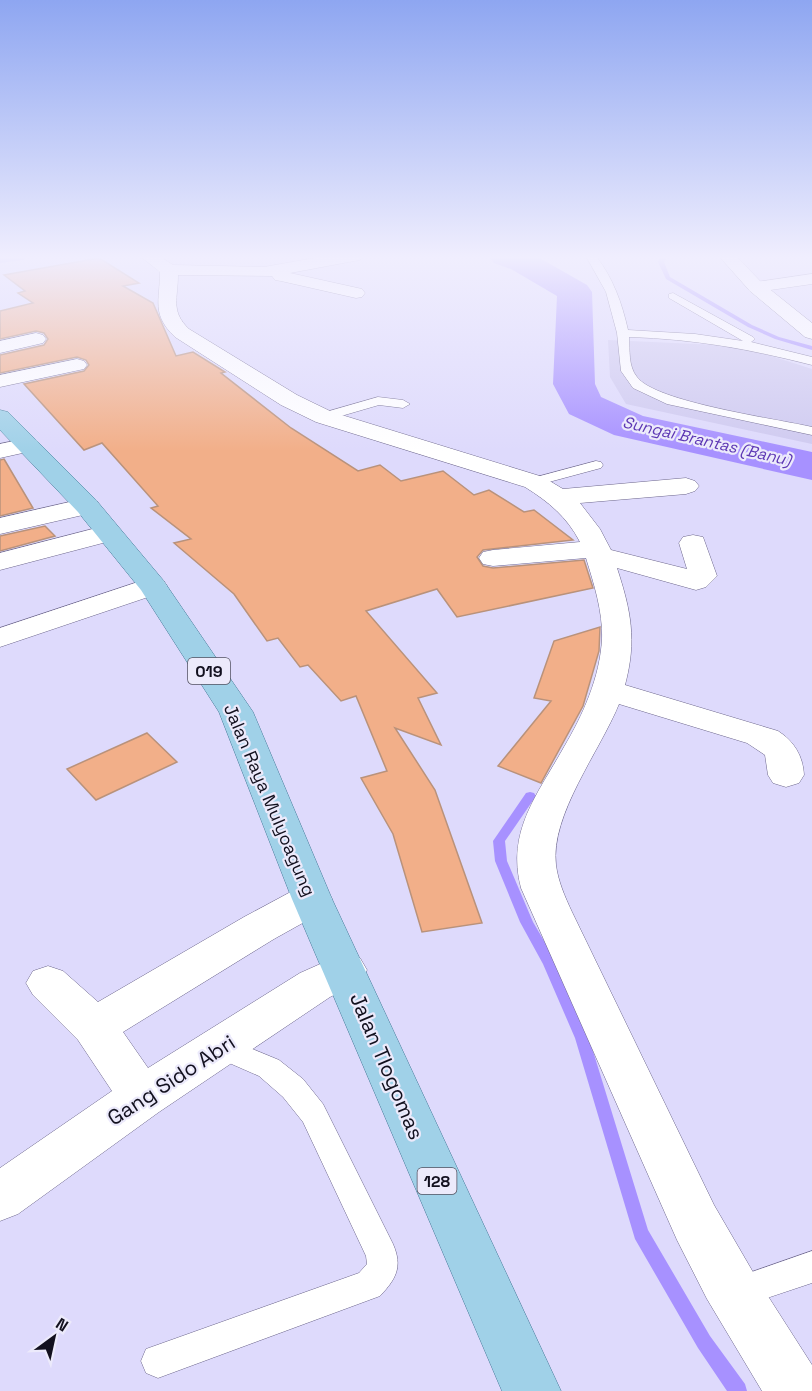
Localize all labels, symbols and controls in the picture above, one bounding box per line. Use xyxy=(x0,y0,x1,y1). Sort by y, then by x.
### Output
water label: Sungai Brantas (Banu) xyxy=(621,411,795,471)
road number: 019 xyxy=(188,658,230,684)
street label: Jalan Raya Mulyoagung xyxy=(219,700,321,900)
street label: Jalan Tlogomas xyxy=(344,988,430,1144)
street label: Gang Sido Abri xyxy=(102,1029,240,1131)
road number: 128 xyxy=(418,1168,456,1194)
north arrow xyxy=(24,1307,84,1367)
text: N xyxy=(52,1313,72,1337)

